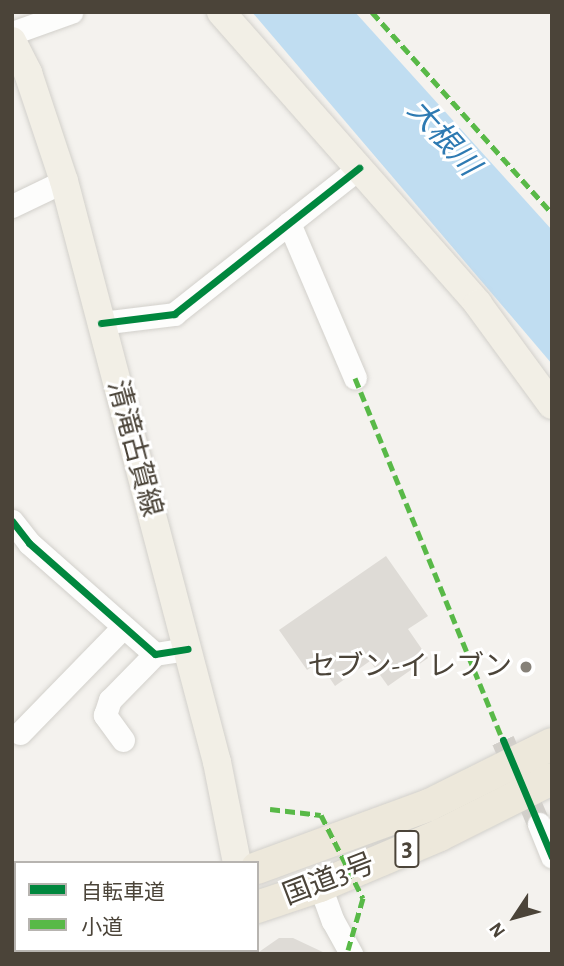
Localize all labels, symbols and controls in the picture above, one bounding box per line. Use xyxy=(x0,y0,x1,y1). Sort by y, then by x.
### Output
water label: 大根川 xyxy=(400,93,486,183)
street label: 清滝古賀線 xyxy=(100,377,168,521)
place label: セブン-イレブン xyxy=(307,650,512,684)
marker: セブン-イレブン xyxy=(518,659,534,675)
road number: 3 xyxy=(393,827,421,872)
street label: 国道3号 xyxy=(278,847,380,913)
legend xyxy=(14,861,259,952)
text: 自転車道 xyxy=(81,882,165,903)
north arrow xyxy=(480,882,550,952)
text: 小道 xyxy=(81,917,123,938)
text: N xyxy=(486,919,509,941)

